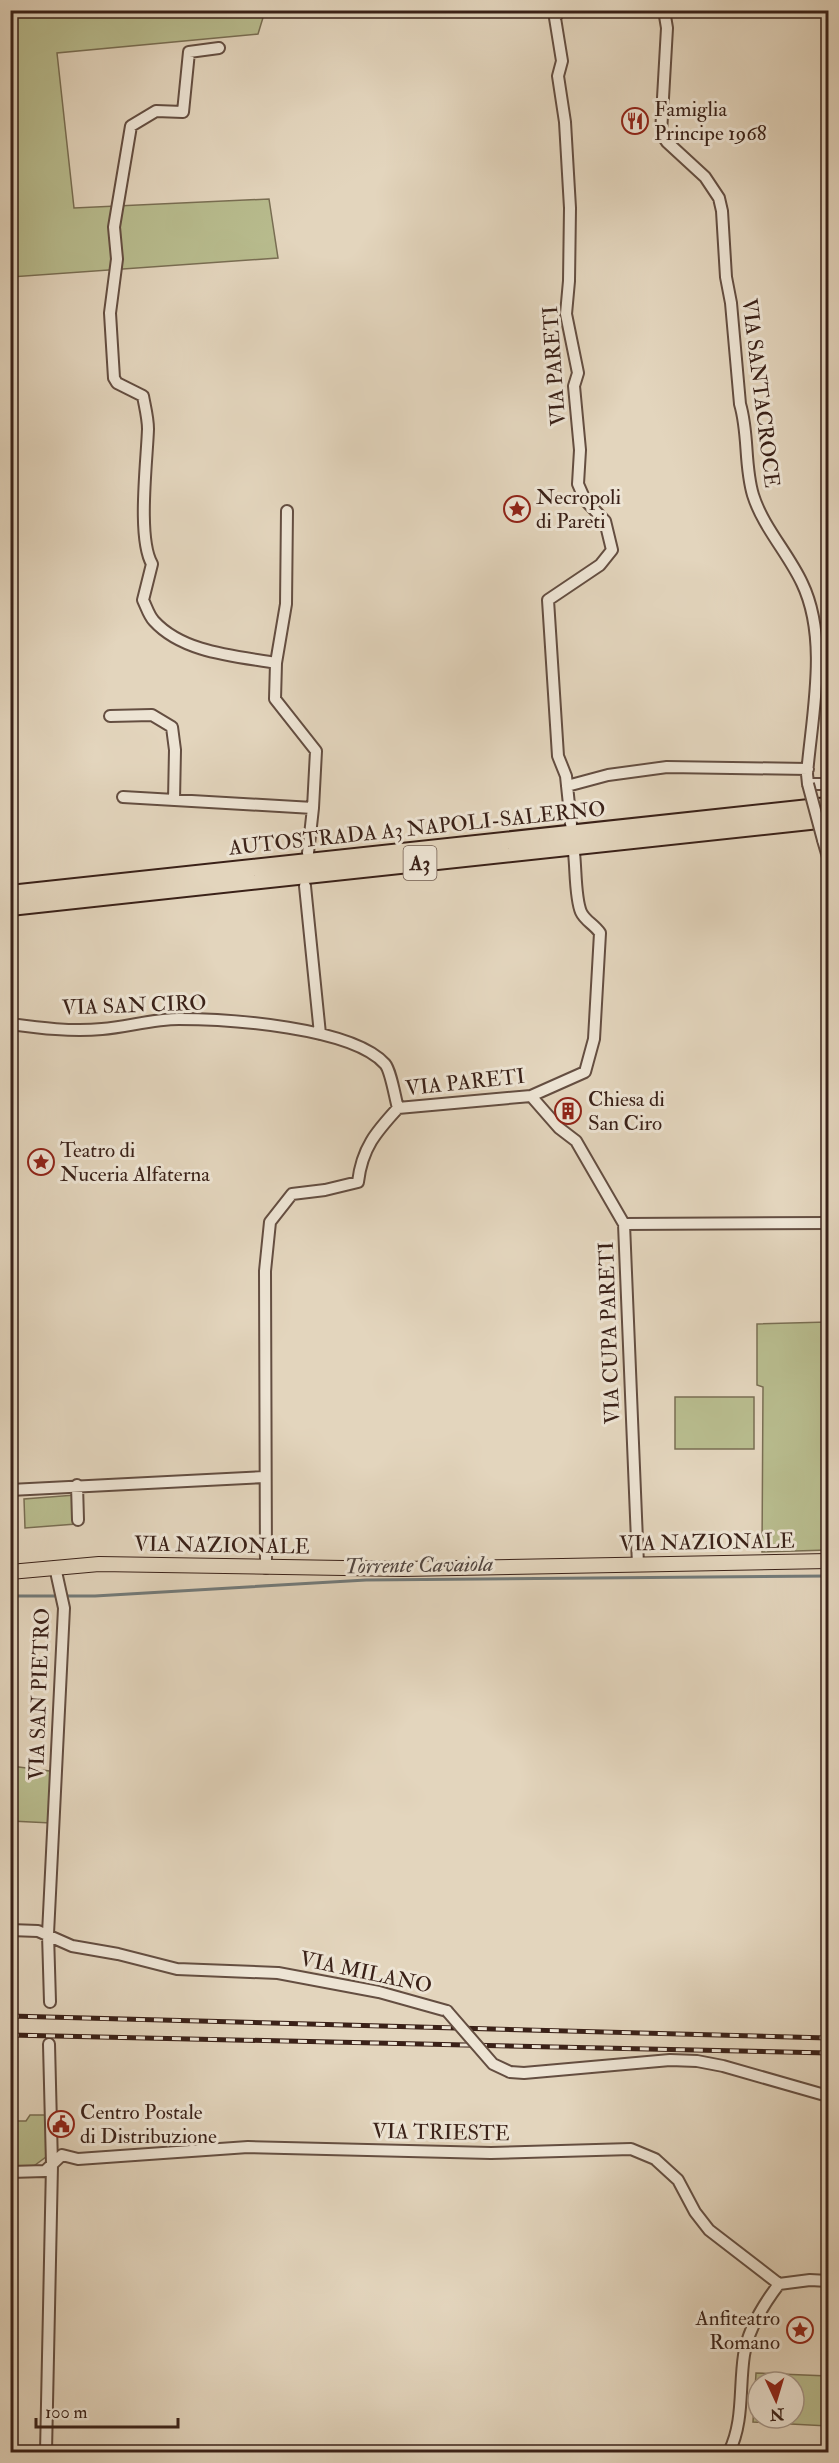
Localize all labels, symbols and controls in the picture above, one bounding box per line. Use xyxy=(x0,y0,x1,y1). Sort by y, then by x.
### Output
place label: Famiglia Principe 1968 xyxy=(654,96,767,147)
restaurant icon: Famiglia Principe 1968 xyxy=(620,106,650,136)
street label: VIA SANTACROCE xyxy=(735,297,786,489)
street label: VIA PARETI xyxy=(537,305,572,427)
place label: Necropoli di Pareti xyxy=(536,484,621,535)
place icon: Necropoli di Pareti xyxy=(502,494,532,524)
street label: AUTOSTRADA A3 NAPOLI-SALERNO xyxy=(226,795,607,862)
road number: A3 xyxy=(404,846,436,880)
street label: VIA SAN CIRO xyxy=(61,989,207,1022)
street label: VIA PARETI xyxy=(404,1063,526,1102)
place label: Chiesa di San Ciro xyxy=(588,1086,665,1137)
building icon: Chiesa di San Ciro xyxy=(553,1096,583,1126)
place label: Teatro di Nuceria Alfaterna xyxy=(60,1137,210,1188)
place icon: Teatro di Nuceria Alfaterna xyxy=(26,1147,56,1177)
street label: VIA CUPA PARETI xyxy=(593,1241,626,1425)
street label: VIA NAZIONALE xyxy=(619,1527,795,1558)
street label: VIA NAZIONALE xyxy=(134,1530,310,1561)
water label: Torrente Cavaiola xyxy=(344,1550,494,1580)
street label: VIA SAN PIETRO xyxy=(23,1607,56,1781)
street label: VIA MILANO xyxy=(297,1945,434,2000)
place label: Centro Postale di Distribuzione xyxy=(80,2099,217,2150)
public building icon: Centro Postale di Distribuzione xyxy=(46,2109,76,2139)
street label: VIA TRIESTE xyxy=(372,2118,510,2147)
place label: Anfiteatro Romano xyxy=(694,2305,780,2356)
place icon: Anfiteatro Romano xyxy=(785,2315,815,2345)
north arrow xyxy=(746,2370,806,2430)
scale bar xyxy=(36,2391,178,2429)
text: 100 m xyxy=(45,2401,88,2424)
text: N xyxy=(768,2403,786,2424)

